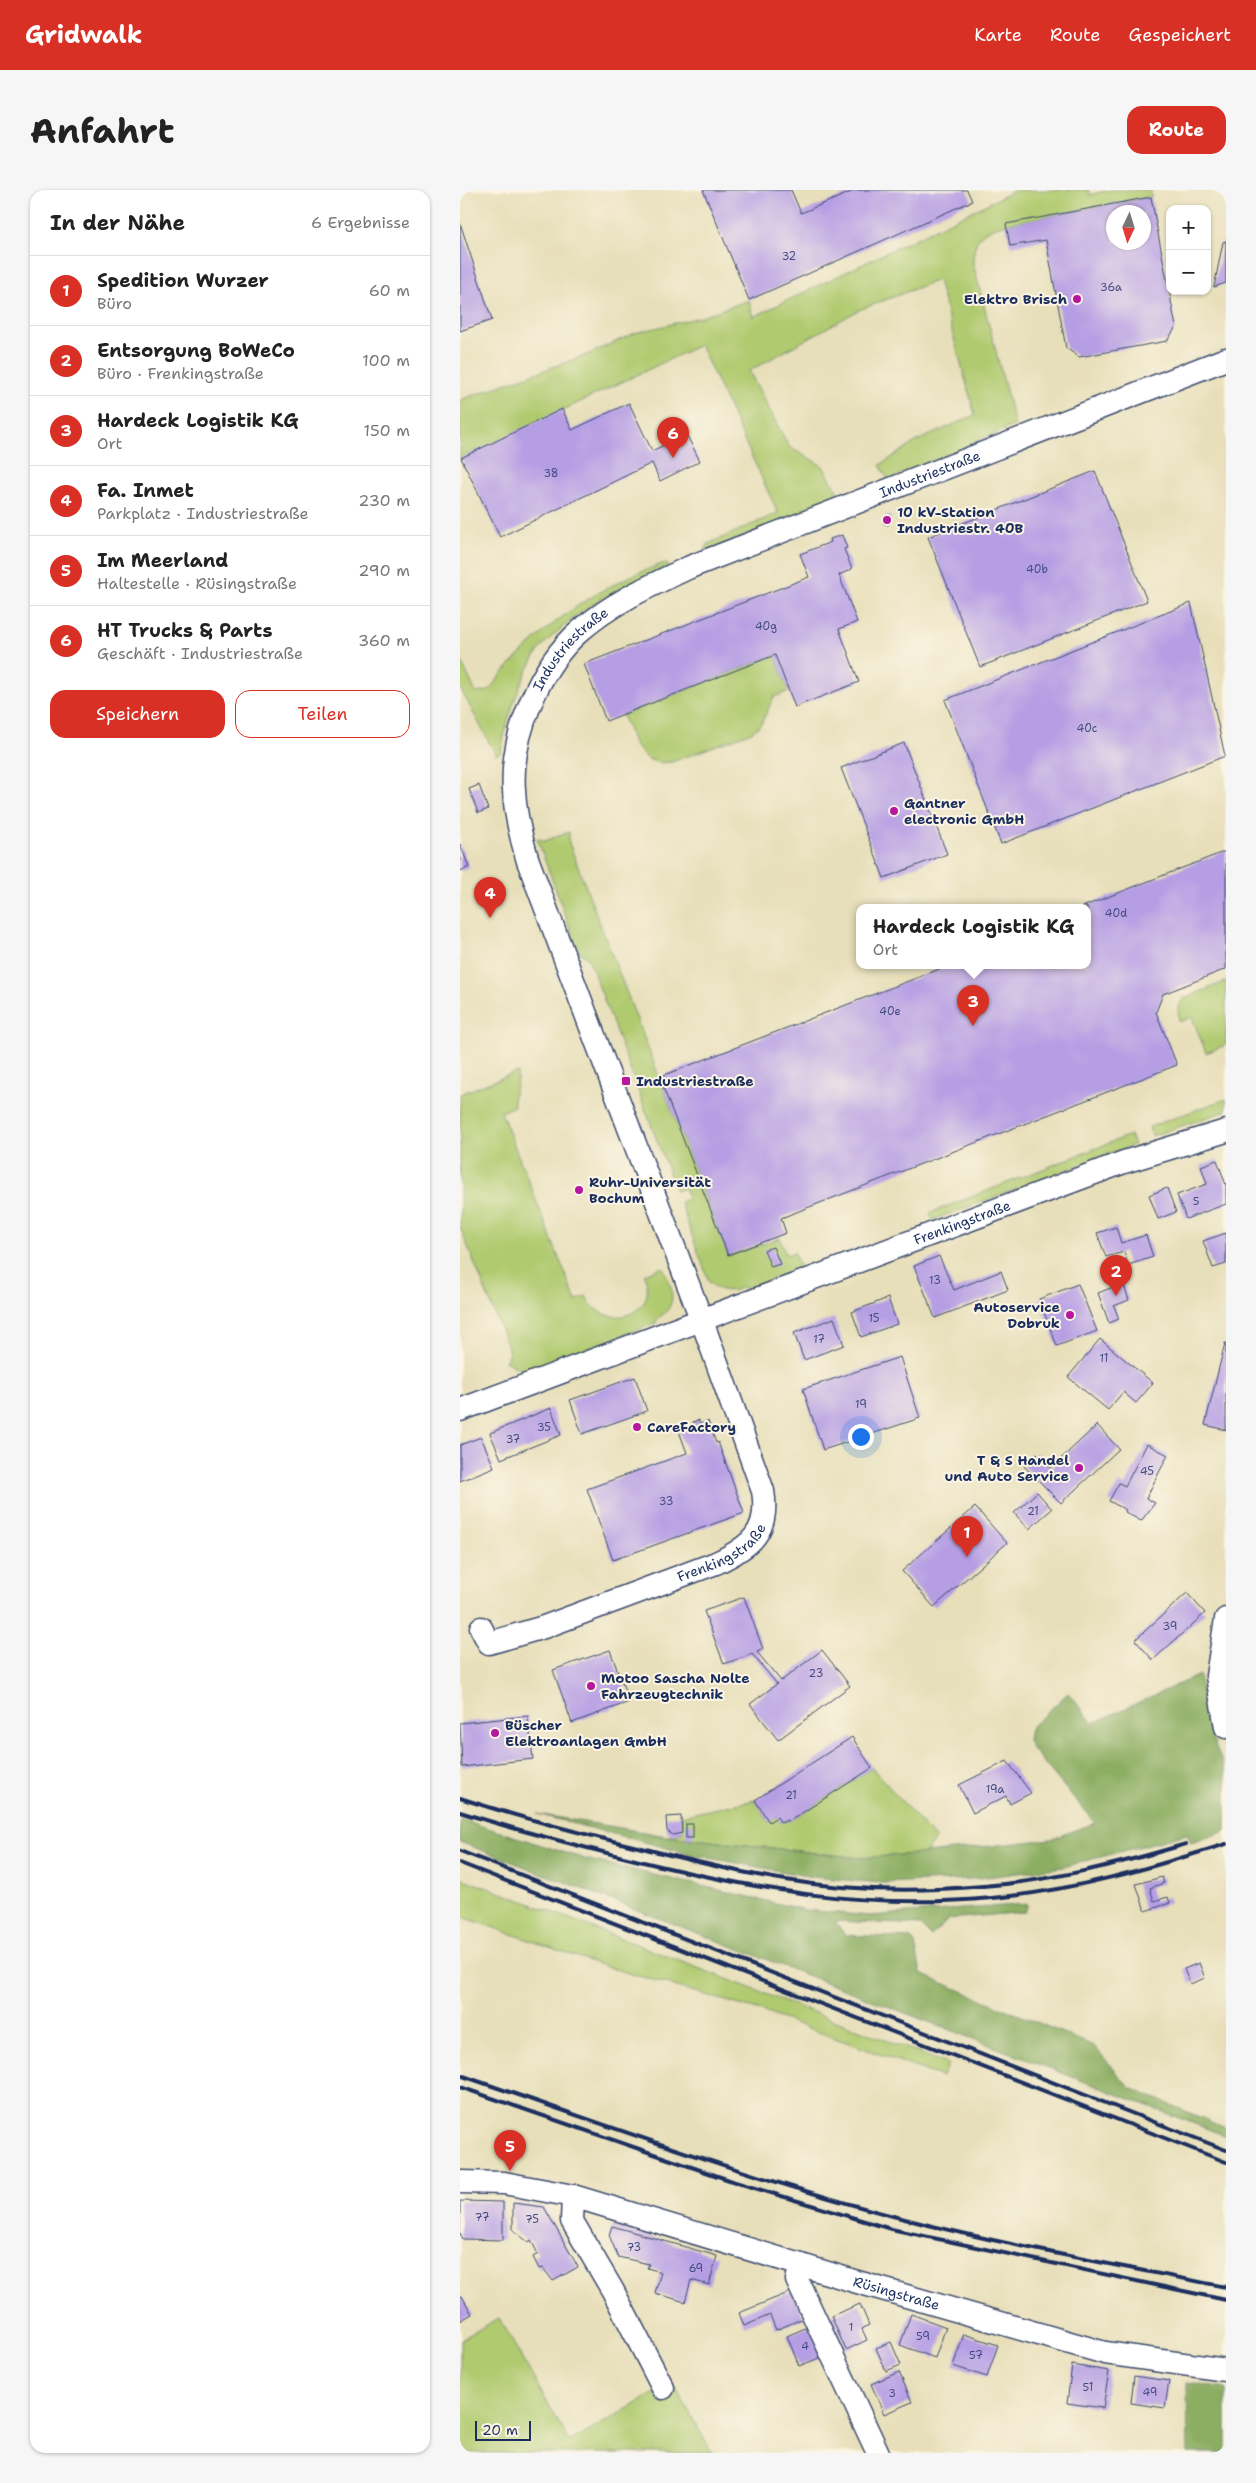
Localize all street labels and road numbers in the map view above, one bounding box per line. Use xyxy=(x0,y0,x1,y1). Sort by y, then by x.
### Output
street label: Industriestraße xyxy=(877,446,983,502)
street label: Industriestraße xyxy=(529,603,612,694)
street label: Frenkingstraße xyxy=(911,1196,1013,1249)
street label: Frenkingstraße xyxy=(675,1521,770,1586)
street label: Rüsingstraße xyxy=(851,2272,942,2314)

